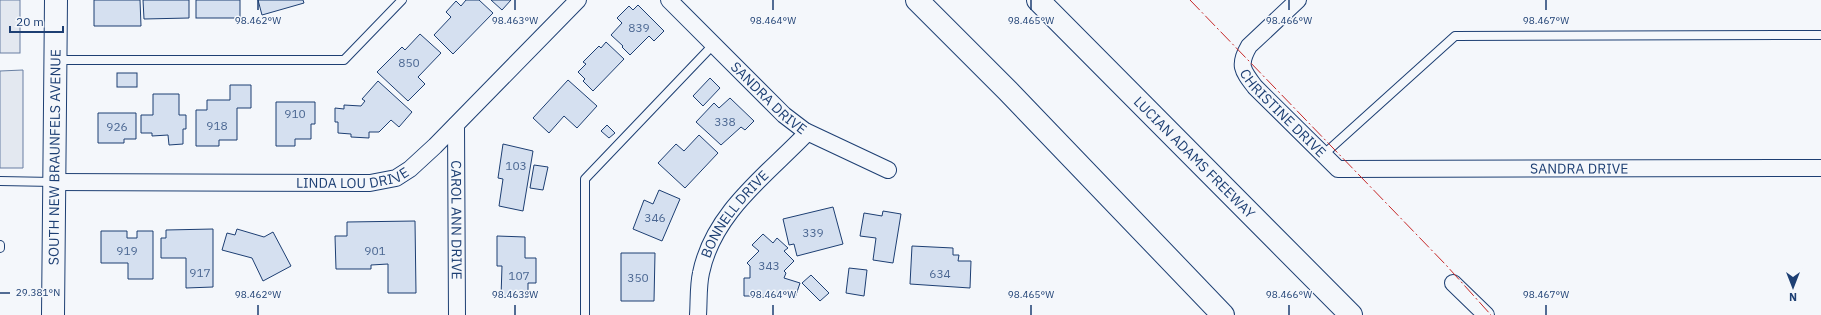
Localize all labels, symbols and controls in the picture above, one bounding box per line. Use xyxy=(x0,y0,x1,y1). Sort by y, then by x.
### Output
scale bar xyxy=(10,8,63,34)
text: 20 m xyxy=(16,14,44,29)
text: 98.462°W xyxy=(235,14,281,27)
text: 98.463°W xyxy=(492,14,538,27)
text: 98.464°W xyxy=(750,14,796,27)
text: 98.465°W xyxy=(1008,14,1054,27)
text: 98.466°W xyxy=(1266,14,1312,27)
text: 98.467°W xyxy=(1523,14,1569,27)
house number: 839 xyxy=(628,20,650,35)
street label: SOUTH NEW BRAUNFELS AVENUE xyxy=(44,49,65,265)
house number: 850 xyxy=(398,55,420,70)
street label: SANDRA DRIVE xyxy=(727,58,811,138)
street label: CHRISTINE DRIVE xyxy=(1236,66,1330,161)
street label: LUCIAN ADAMS FREEWAY xyxy=(1130,93,1259,223)
house number: 910 xyxy=(284,106,306,121)
house number: 338 xyxy=(714,114,736,129)
house number: 918 xyxy=(206,118,228,133)
house number: 926 xyxy=(106,119,128,134)
house number: 103 xyxy=(505,158,527,173)
street label: SANDRA DRIVE xyxy=(1530,159,1628,178)
street label: CAROL ANN DRIVE xyxy=(447,160,466,280)
street label: LINDA LOU DRIVE xyxy=(296,163,412,192)
street label: BONNELL DRIVE xyxy=(697,166,772,260)
house number: 346 xyxy=(644,210,666,225)
house number: 339 xyxy=(802,225,824,240)
house number: 919 xyxy=(116,243,138,258)
house number: 901 xyxy=(364,243,386,258)
house number: 343 xyxy=(758,258,780,273)
house number: 917 xyxy=(189,265,211,280)
house number: 634 xyxy=(929,266,951,281)
north arrow xyxy=(1773,267,1813,307)
house number: 107 xyxy=(508,268,530,283)
house number: 350 xyxy=(627,270,649,285)
text: 29.381°N xyxy=(16,286,60,299)
text: 98.462°W xyxy=(235,288,281,301)
text: 98.463°W xyxy=(492,288,538,301)
text: 98.464°W xyxy=(750,288,796,301)
text: 98.465°W xyxy=(1008,288,1054,301)
text: 98.466°W xyxy=(1266,288,1312,301)
text: 98.467°W xyxy=(1523,288,1569,301)
text: N xyxy=(1789,290,1797,304)

